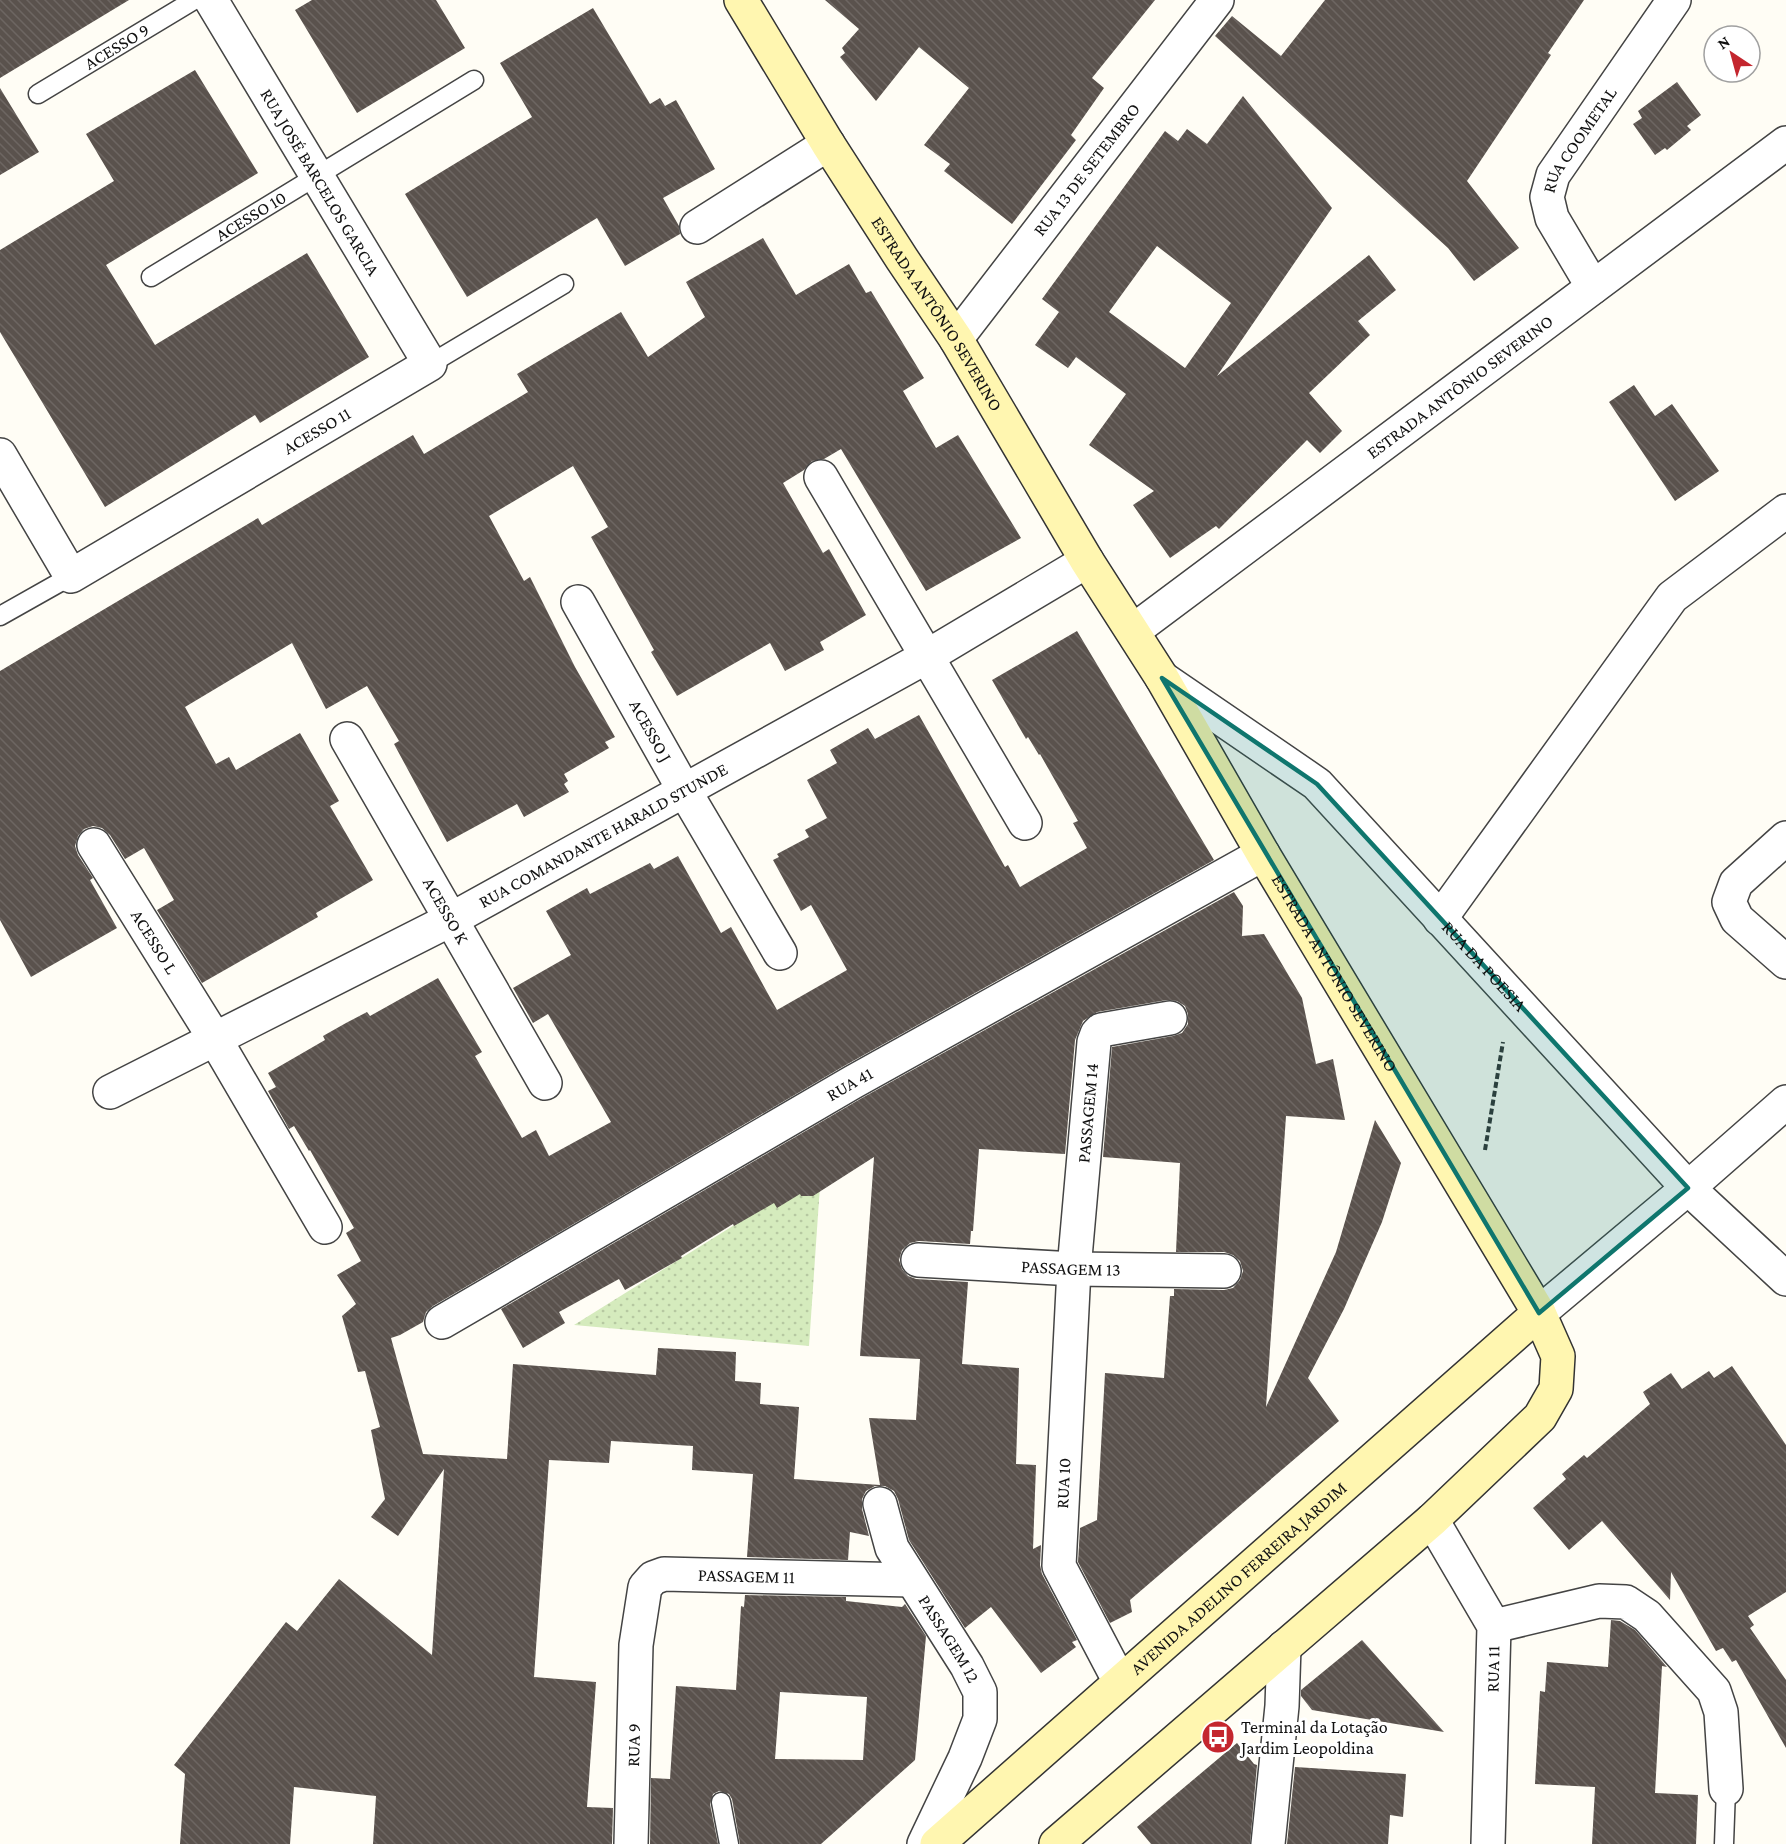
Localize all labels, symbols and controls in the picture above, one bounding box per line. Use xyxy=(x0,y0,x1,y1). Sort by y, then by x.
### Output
street label: ACESSO 9 xyxy=(81,19,153,74)
north arrow xyxy=(1702,24,1762,84)
text: N xyxy=(1714,32,1733,52)
street label: RUA COOMETAL xyxy=(1539,83,1621,195)
street label: RUA JOSÉ BARCELOS GARCIA xyxy=(256,85,384,280)
street label: RUA 13 DE SETEMBRO xyxy=(1029,99,1144,240)
street label: ACESSO 10 xyxy=(212,187,290,245)
street label: ESTRADA ANTÔNIO SEVERINO xyxy=(867,213,1006,415)
street label: ESTRADA ANTÔNIO SEVERINO xyxy=(1363,311,1557,463)
street label: ACESSO 11 xyxy=(280,403,354,458)
street label: ACESSO J xyxy=(625,696,676,766)
street label: RUA COMANDANTE HARALD STUNDE xyxy=(475,759,731,912)
street label: ESTRADA ANTÔNIO SEVERINO xyxy=(1267,871,1402,1075)
street label: ACESSO K xyxy=(419,874,473,948)
street label: ACESSO L xyxy=(127,906,182,978)
street label: RUA DA POESIA xyxy=(1438,917,1531,1016)
street label: PASSAGEM 14 xyxy=(1073,1062,1102,1164)
street label: RUA 41 xyxy=(823,1063,876,1105)
street label: PASSAGEM 13 xyxy=(1020,1256,1121,1280)
street label: RUA 10 xyxy=(1052,1457,1074,1509)
street label: AVENIDA ADELINO FERREIRA JARDIM xyxy=(1126,1477,1351,1679)
street label: PASSAGEM 11 xyxy=(698,1565,795,1587)
street label: PASSAGEM 12 xyxy=(914,1591,984,1686)
street label: RUA 11 xyxy=(1483,1645,1503,1693)
place label: Terminal da Lotação Jardim Leopoldina xyxy=(1239,1717,1388,1758)
bus stop icon: Terminal da Lotação Jardim Leopoldina xyxy=(1200,1719,1236,1755)
street label: RUA 9 xyxy=(623,1723,644,1767)

